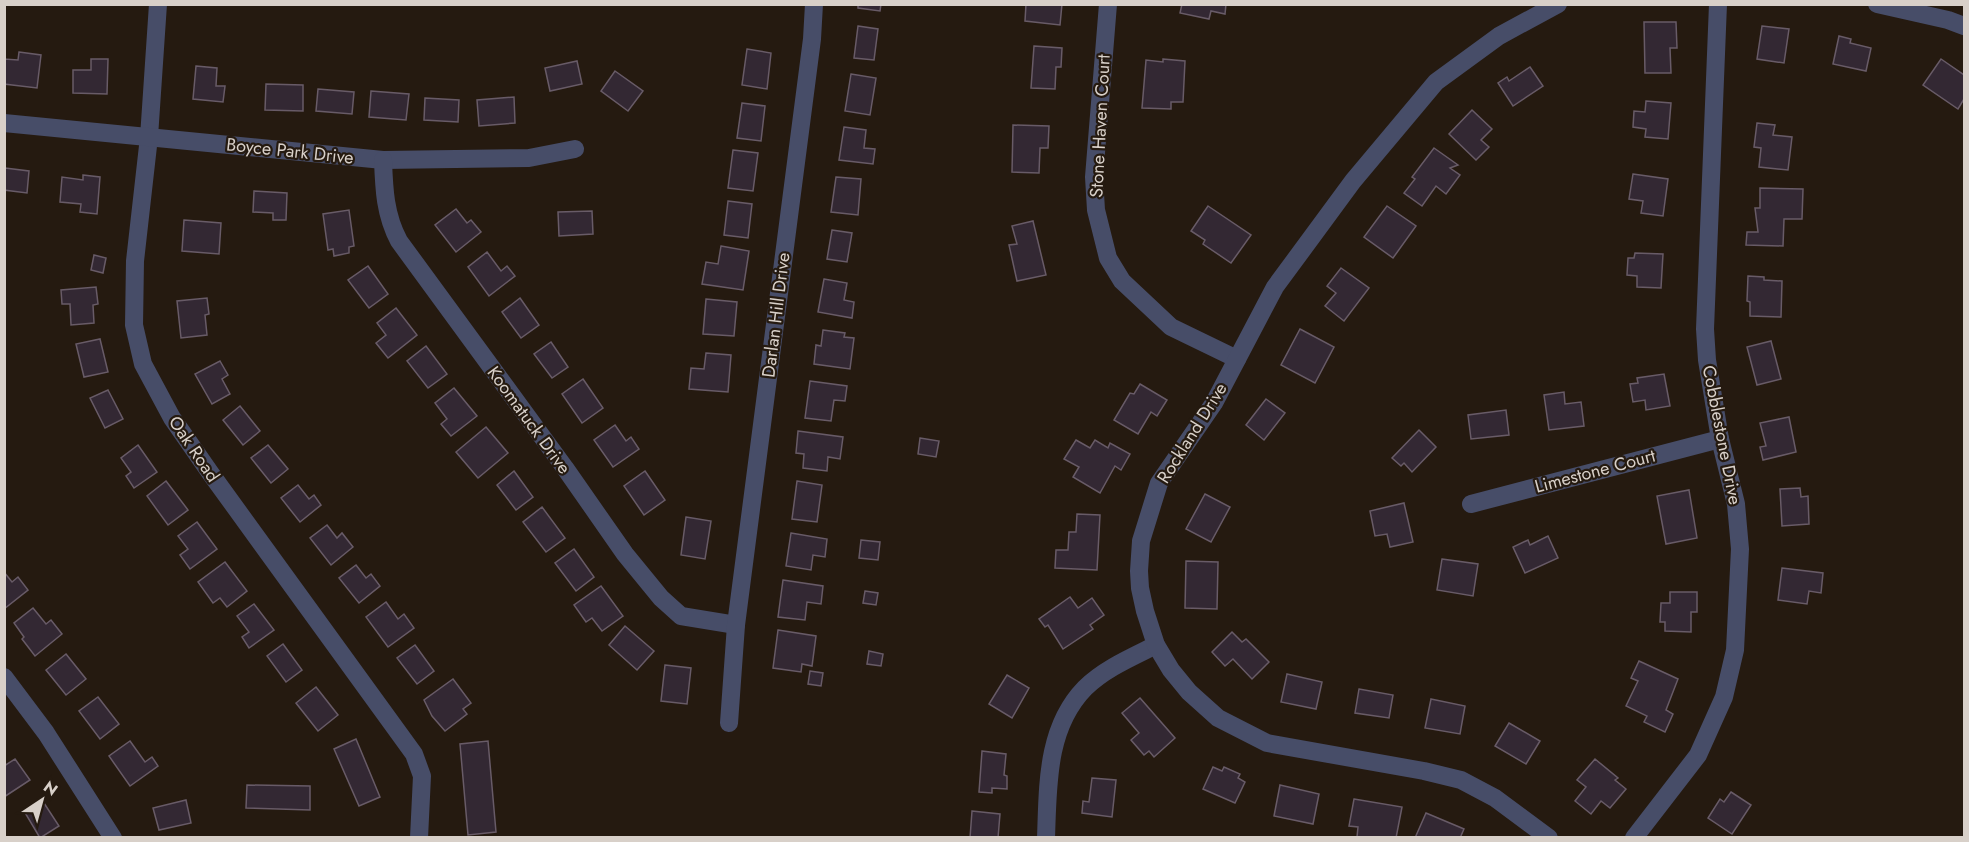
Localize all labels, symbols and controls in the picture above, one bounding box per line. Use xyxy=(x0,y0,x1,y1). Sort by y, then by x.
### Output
street label: Stone Haven Court xyxy=(1083,53,1117,198)
street label: Boyce Park Drive xyxy=(225,131,355,171)
street label: Darlan Hill Drive xyxy=(755,251,797,379)
street label: Koomatuck Drive xyxy=(481,361,577,479)
street label: Cobblestone Drive xyxy=(1696,363,1748,507)
street label: Rockland Drive xyxy=(1151,378,1233,488)
street label: Oak Road xyxy=(162,411,226,487)
street label: Limestone Court xyxy=(1532,442,1659,500)
north arrow xyxy=(12,770,72,830)
text: N xyxy=(39,775,62,801)

